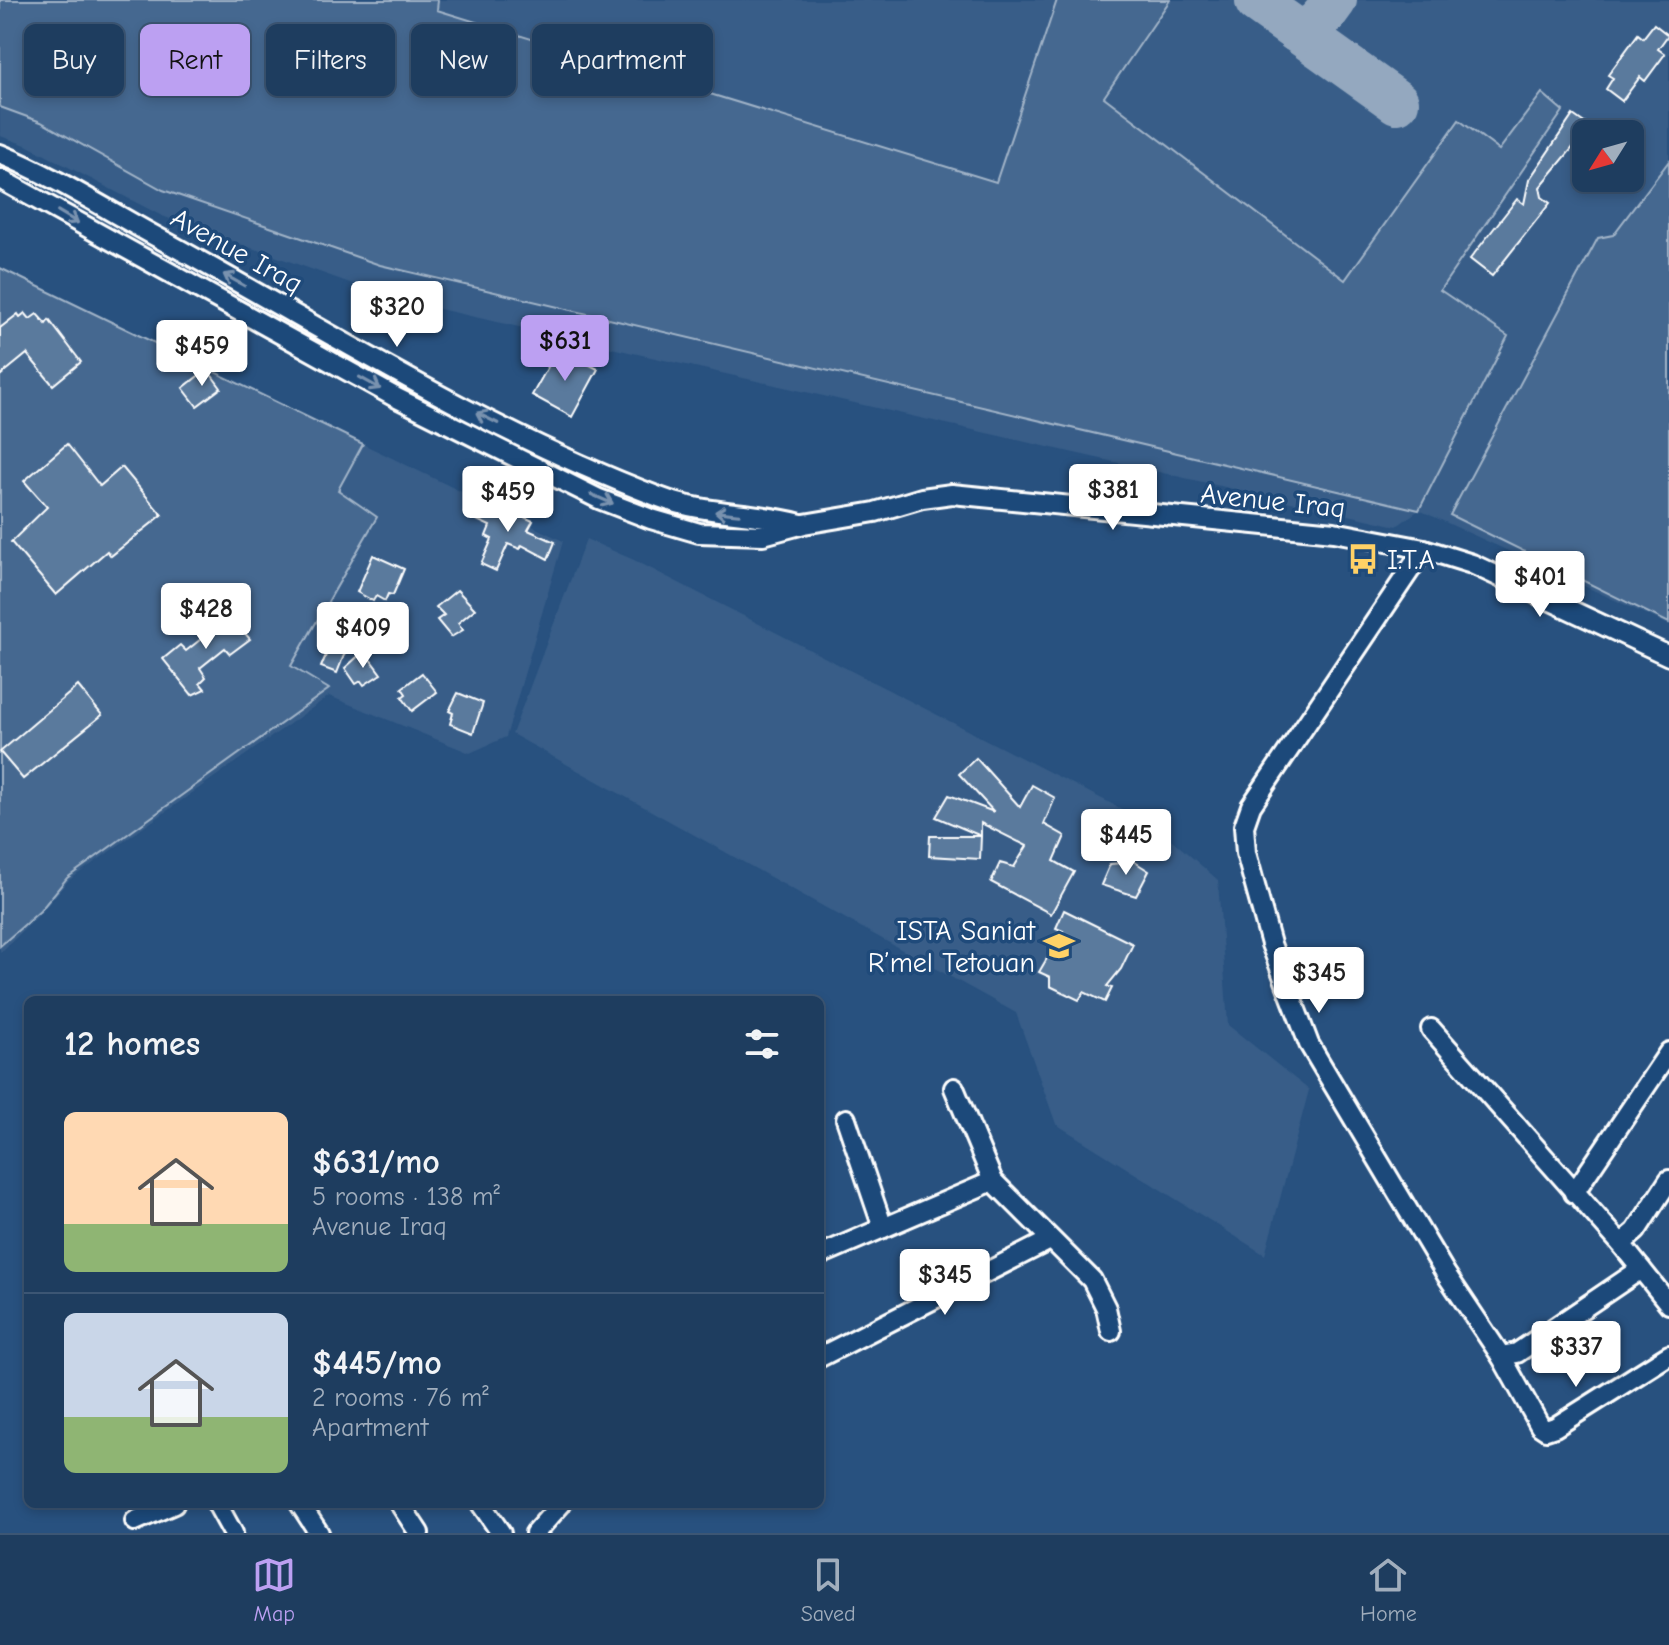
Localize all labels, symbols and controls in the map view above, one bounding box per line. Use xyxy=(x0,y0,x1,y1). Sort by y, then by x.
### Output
chip: Buy xyxy=(24,24,124,96)
chip: Rent xyxy=(140,24,250,96)
chip: Filters xyxy=(266,24,395,96)
chip: New xyxy=(411,24,516,96)
chip: Apartment xyxy=(532,24,713,96)
north arrow xyxy=(1572,120,1644,192)
map controls xyxy=(1572,120,1644,192)
street label: Avenue Iraq xyxy=(165,202,308,300)
one-way arrow xyxy=(56,209,79,225)
one-way arrow xyxy=(223,271,246,287)
pin: $320 xyxy=(350,281,444,349)
text: $320 xyxy=(369,292,425,322)
pin: $631 xyxy=(518,315,612,383)
pin: $459 xyxy=(155,320,249,388)
text: $631 xyxy=(539,326,591,356)
text: $459 xyxy=(174,331,230,361)
one-way arrow xyxy=(357,375,381,391)
one-way arrow xyxy=(475,410,499,425)
pin: $381 xyxy=(1066,464,1160,532)
pin: $459 xyxy=(461,466,555,534)
text: $381 xyxy=(1087,475,1139,505)
text: $459 xyxy=(480,477,536,507)
street label: Avenue Iraq xyxy=(1199,477,1347,524)
one-way arrow xyxy=(589,493,614,508)
one-way arrow xyxy=(714,505,741,520)
bus stop icon: I.T.A xyxy=(1346,542,1380,576)
place label: I.T.A xyxy=(1387,544,1435,576)
pin: $401 xyxy=(1493,551,1587,619)
text: $401 xyxy=(1514,562,1566,592)
pin: $428 xyxy=(159,583,253,651)
text: $428 xyxy=(179,594,233,624)
pin: $409 xyxy=(316,602,410,670)
text: $409 xyxy=(335,613,391,643)
pin: $445 xyxy=(1079,809,1173,877)
text: $445 xyxy=(1099,820,1153,850)
place label: ISTA Saniat R’mel Tetouan xyxy=(868,915,1036,979)
school or university icon: ISTA Saniat R’mel Tetouan xyxy=(1042,929,1076,963)
pin: $345 xyxy=(1272,947,1366,1015)
text: $345 xyxy=(1292,958,1346,988)
icon: filters xyxy=(740,1022,784,1066)
text: 12 homes xyxy=(64,1024,200,1064)
text: $631/mo xyxy=(312,1142,440,1182)
icon: home xyxy=(128,1144,224,1240)
text: 5 rooms · 138 m² xyxy=(312,1182,500,1212)
text: Avenue Iraq xyxy=(312,1212,447,1242)
pin: $345 xyxy=(898,1249,992,1317)
text: $345 xyxy=(918,1260,972,1290)
pin: $337 xyxy=(1529,1321,1623,1389)
text: $337 xyxy=(1550,1332,1603,1362)
text: $445/mo xyxy=(312,1343,442,1383)
icon: home xyxy=(128,1345,224,1441)
text: 2 rooms · 76 m² xyxy=(312,1383,489,1413)
text: Apartment xyxy=(312,1413,428,1443)
tab: Map xyxy=(252,1553,296,1627)
tab: Saved xyxy=(801,1553,856,1627)
tab: Home xyxy=(1360,1553,1417,1627)

